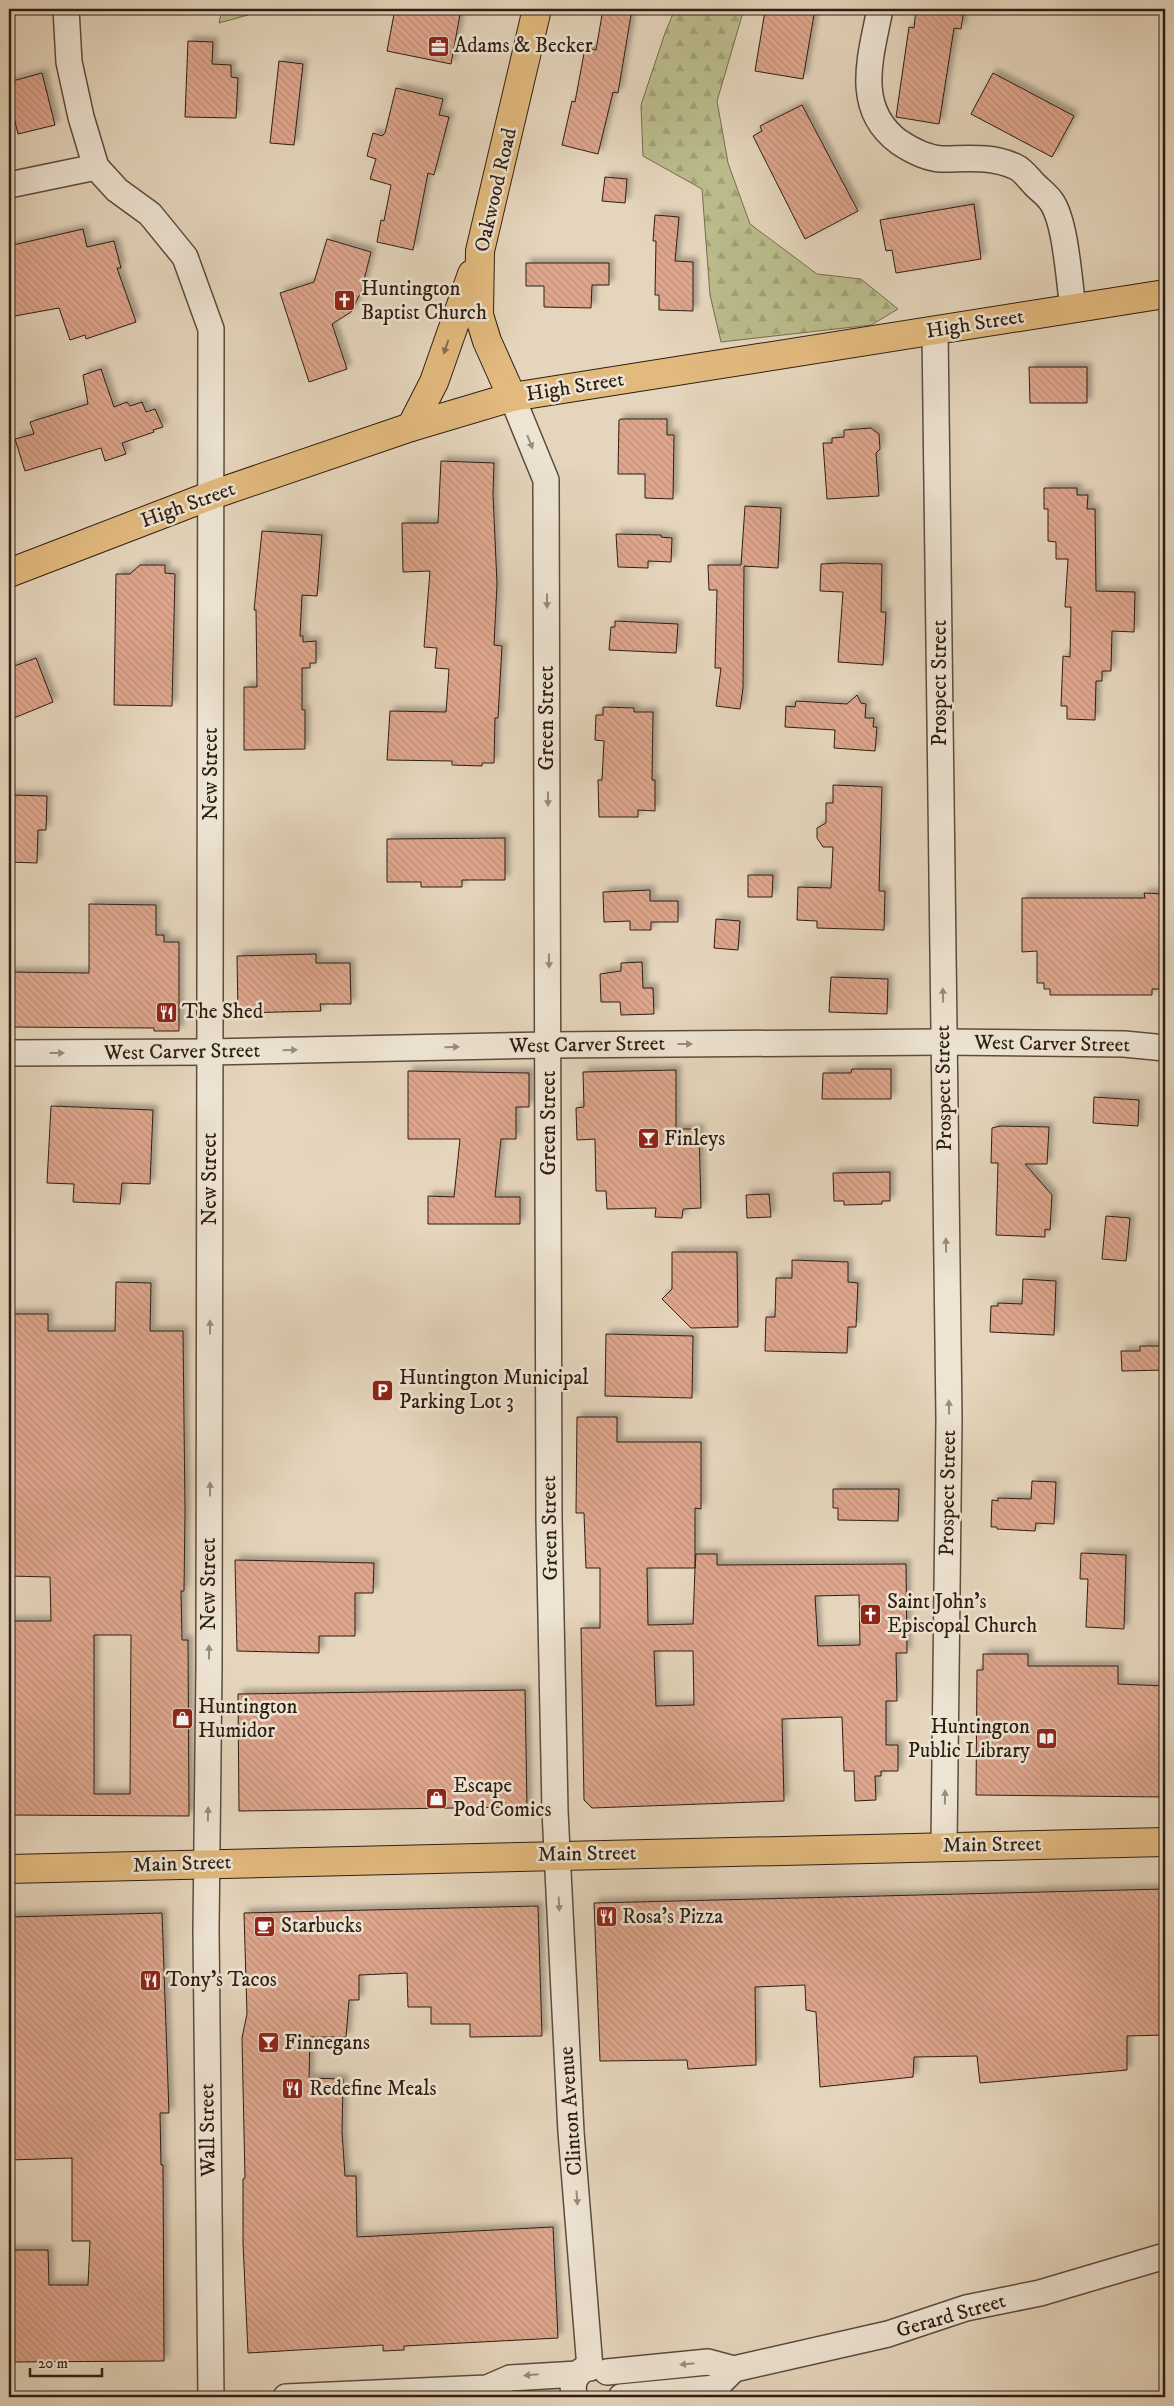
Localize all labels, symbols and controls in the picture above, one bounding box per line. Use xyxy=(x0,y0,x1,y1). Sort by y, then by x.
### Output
place label: Adams & Becker xyxy=(454,33,593,59)
office icon: Adams & Becker xyxy=(426,34,450,58)
street label: Oakwood Road xyxy=(469,125,523,255)
place label: Huntington Baptist Church xyxy=(361,276,487,326)
church icon: Huntington Baptist Church xyxy=(333,289,357,313)
street label: High Street xyxy=(924,303,1026,345)
one-way arrow xyxy=(442,340,450,355)
street label: High Street xyxy=(524,366,626,408)
one-way arrow xyxy=(527,435,535,449)
street label: High Street xyxy=(137,476,239,534)
one-way arrow xyxy=(543,594,551,610)
street label: Prospect Street xyxy=(927,620,953,746)
street label: Green Street xyxy=(534,665,560,771)
street label: New Street xyxy=(198,727,224,821)
one-way arrow xyxy=(544,791,552,807)
one-way arrow xyxy=(545,954,553,970)
one-way arrow xyxy=(939,987,947,1003)
place label: The Shed xyxy=(182,999,264,1025)
restaurant icon: The Shed xyxy=(154,1000,178,1024)
street label: Prospect Street xyxy=(930,1024,958,1151)
street label: West Carver Street xyxy=(973,1030,1130,1058)
street label: West Carver Street xyxy=(508,1031,665,1059)
street label: West Carver Street xyxy=(103,1038,260,1066)
one-way arrow xyxy=(677,1040,693,1048)
one-way arrow xyxy=(445,1042,461,1050)
one-way arrow xyxy=(282,1046,298,1054)
one-way arrow xyxy=(50,1049,66,1057)
street label: Green Street xyxy=(536,1070,562,1176)
place label: Finleys xyxy=(664,1126,725,1152)
bar icon: Finleys xyxy=(636,1127,660,1151)
street label: New Street xyxy=(197,1132,223,1226)
one-way arrow xyxy=(942,1237,950,1253)
one-way arrow xyxy=(206,1319,214,1335)
place label: Huntington Municipal Parking Lot 3 xyxy=(399,1365,589,1415)
parking icon: Huntington Municipal Parking Lot 3 xyxy=(371,1378,395,1402)
one-way arrow xyxy=(945,1399,953,1415)
street label: Prospect Street xyxy=(934,1429,962,1556)
street label: Green Street xyxy=(536,1475,564,1581)
one-way arrow xyxy=(206,1481,214,1497)
street label: New Street xyxy=(196,1537,222,1631)
place label: Saint John's Episcopal Church xyxy=(887,1589,1037,1639)
church icon: Saint John's Episcopal Church xyxy=(859,1602,883,1626)
one-way arrow xyxy=(205,1644,213,1660)
place label: Huntington Humidor xyxy=(198,1694,298,1744)
shop icon: Huntington Humidor xyxy=(170,1707,194,1731)
place label: Huntington Public Library xyxy=(908,1714,1031,1764)
library icon: Huntington Public Library xyxy=(1034,1727,1058,1751)
place label: Escape Pod Comics xyxy=(453,1773,551,1823)
shop icon: Escape Pod Comics xyxy=(425,1786,449,1810)
one-way arrow xyxy=(941,1789,949,1805)
one-way arrow xyxy=(204,1806,212,1822)
street label: Main Street xyxy=(942,1831,1042,1859)
street label: Main Street xyxy=(537,1840,637,1868)
street label: Main Street xyxy=(132,1849,232,1879)
one-way arrow xyxy=(555,1896,563,1912)
place label: Rosa's Pizza xyxy=(622,1904,723,1930)
restaurant icon: Rosa's Pizza xyxy=(594,1905,618,1929)
place label: Starbucks xyxy=(281,1913,362,1939)
cafe icon: Starbucks xyxy=(253,1914,277,1938)
place label: Tony’s Tacos xyxy=(166,1967,277,1993)
restaurant icon: Tony’s Tacos xyxy=(138,1968,162,1992)
place label: Finnegans xyxy=(284,2030,370,2056)
bar icon: Finnegans xyxy=(256,2031,280,2055)
street label: Clinton Avenue xyxy=(553,2045,588,2177)
place label: Redefine Meals xyxy=(309,2076,437,2102)
restaurant icon: Redefine Meals xyxy=(281,2077,305,2101)
street label: Wall Street xyxy=(194,2083,222,2178)
one-way arrow xyxy=(573,2190,581,2206)
street label: Gerard Street xyxy=(893,2288,1009,2344)
scale bar xyxy=(30,2346,102,2378)
text: 20 m xyxy=(38,2354,68,2373)
one-way arrow xyxy=(678,2360,694,2368)
one-way arrow xyxy=(523,2372,539,2380)

